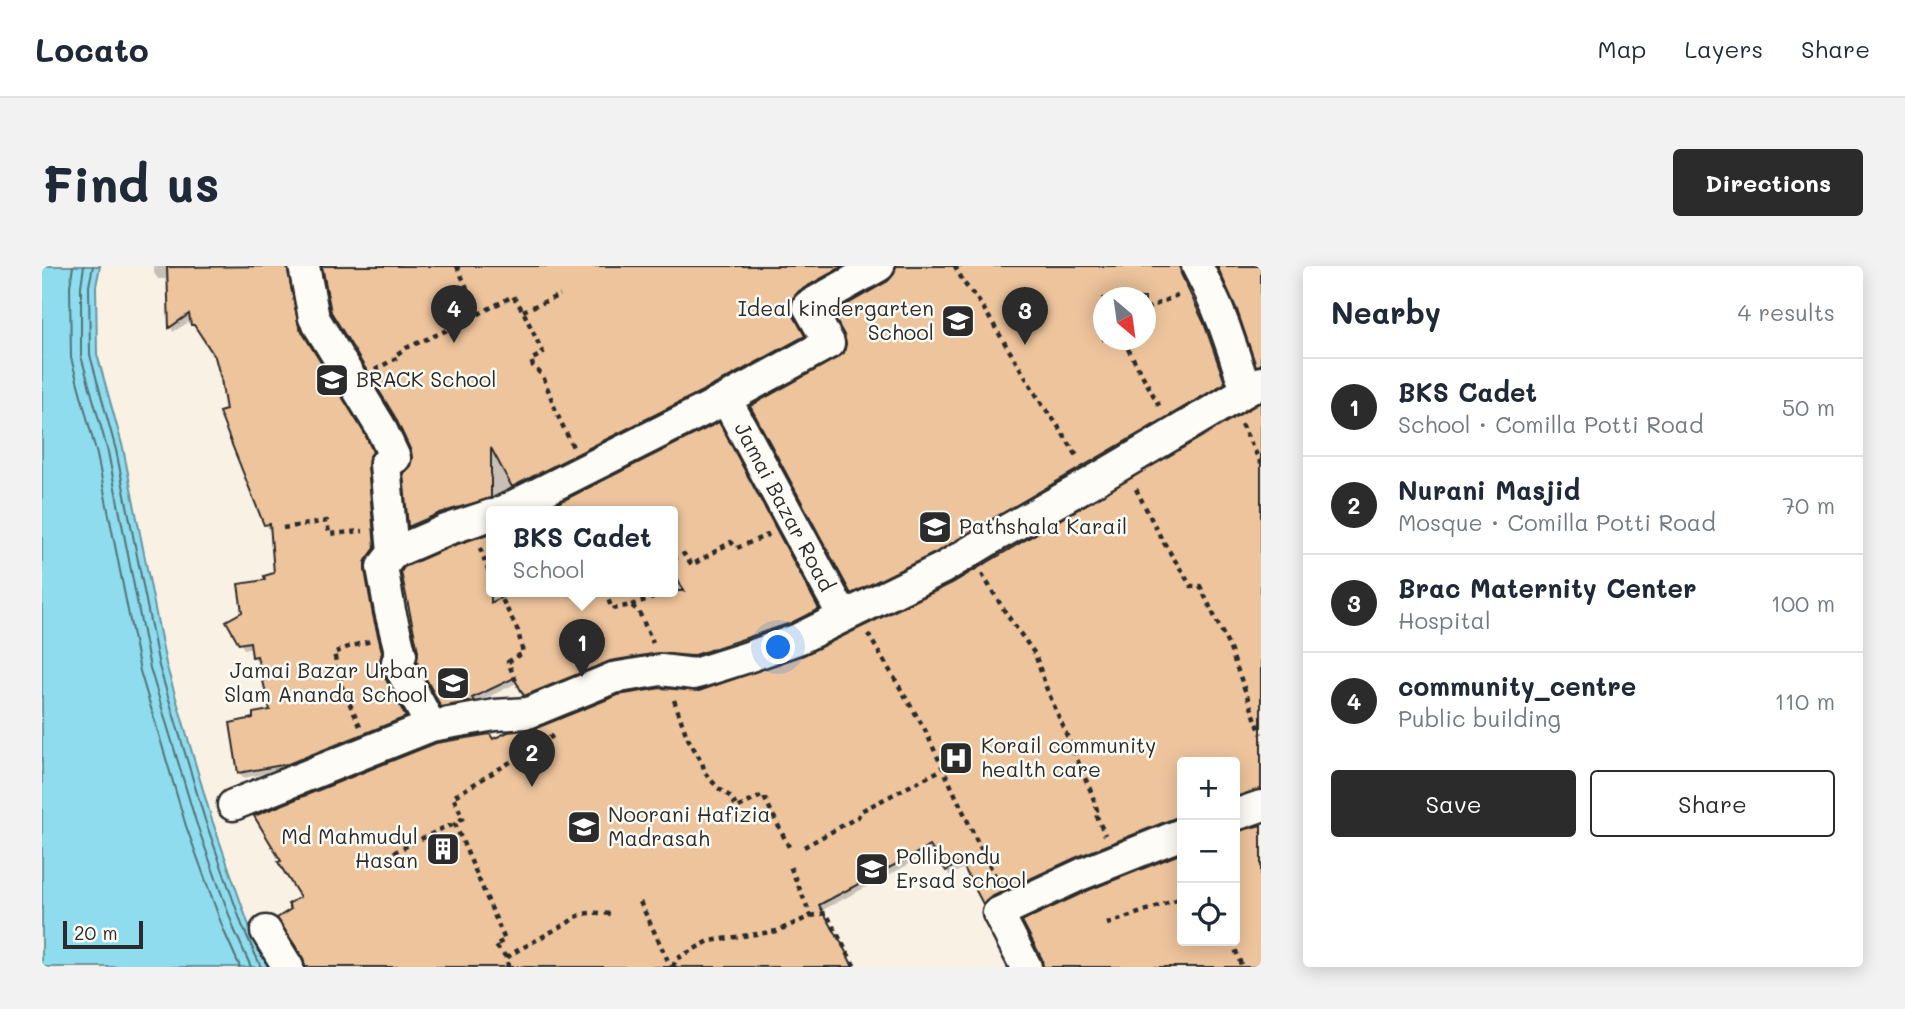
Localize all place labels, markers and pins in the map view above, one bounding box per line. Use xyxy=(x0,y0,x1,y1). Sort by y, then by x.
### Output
pin: 4 xyxy=(431,285,477,343)
pin: 3 xyxy=(1002,287,1048,345)
place label: Ideal kindergarten School xyxy=(738,294,934,345)
school or university icon: Ideal kindergarten School xyxy=(939,302,977,340)
school or university icon: BRACK School xyxy=(313,361,351,399)
place label: BRACK School xyxy=(356,365,496,392)
school or university icon: Pathshala Karail xyxy=(916,508,954,546)
place label: Pathshala Karail xyxy=(959,512,1127,539)
pin: 1 xyxy=(559,619,605,677)
place label: Jamai Bazar Urban Slam Ananda School xyxy=(224,656,428,707)
school or university icon: Jamai Bazar Urban Slam Ananda School xyxy=(434,664,472,702)
pin: 2 xyxy=(509,729,555,787)
place label: Korail community health care xyxy=(981,731,1156,782)
hospital icon: Korail community health care xyxy=(937,739,975,777)
place label: Noorani Hafizia Madrasah xyxy=(608,800,771,851)
school or university icon: Noorani Hafizia Madrasah xyxy=(565,808,603,846)
place label: Md Mahmudul Hasan xyxy=(281,822,418,873)
building icon: Md Mahmudul Hasan xyxy=(424,830,462,868)
place label: Pollibondu Ersad school xyxy=(896,842,1026,893)
school or university icon: Pollibondu Ersad school xyxy=(853,850,891,888)

